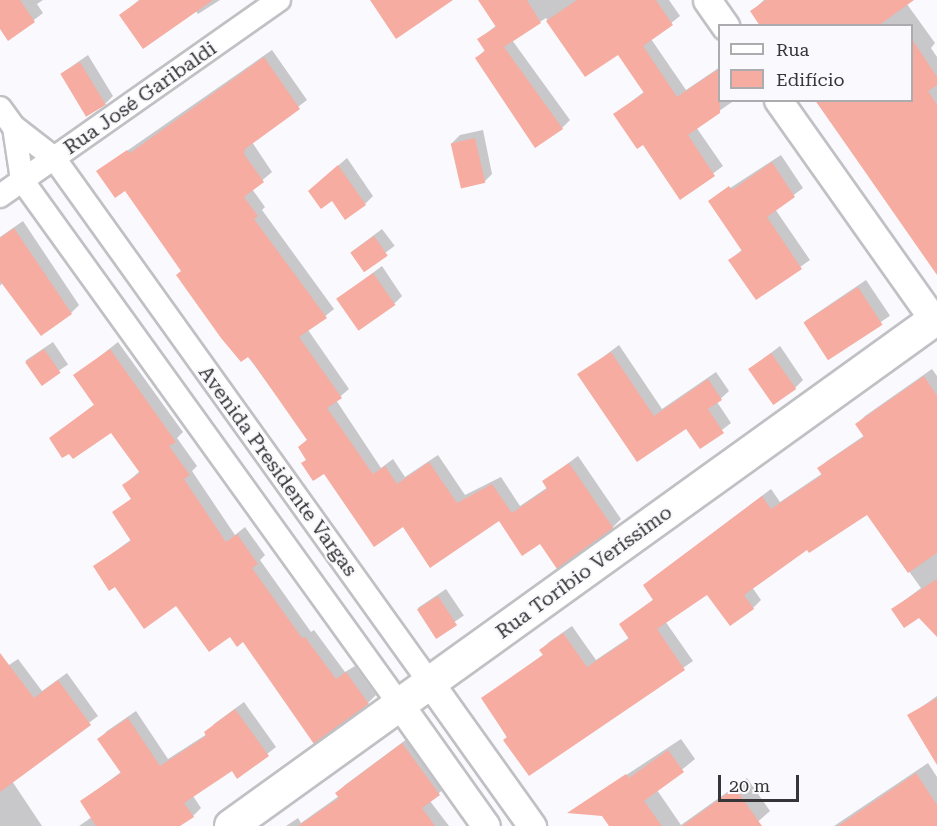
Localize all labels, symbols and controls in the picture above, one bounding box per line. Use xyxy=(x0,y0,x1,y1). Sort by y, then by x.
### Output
legend xyxy=(718,24,913,102)
street label: Rua José Garibaldi xyxy=(59,36,221,160)
text: Rua xyxy=(776,39,809,60)
text: Edifício xyxy=(776,69,844,90)
street label: Avenida Presidente Vargas xyxy=(194,361,362,581)
street label: Rua Toríbio Veríssimo xyxy=(491,500,677,644)
scale bar xyxy=(721,763,802,801)
text: 20 m xyxy=(729,775,770,796)

